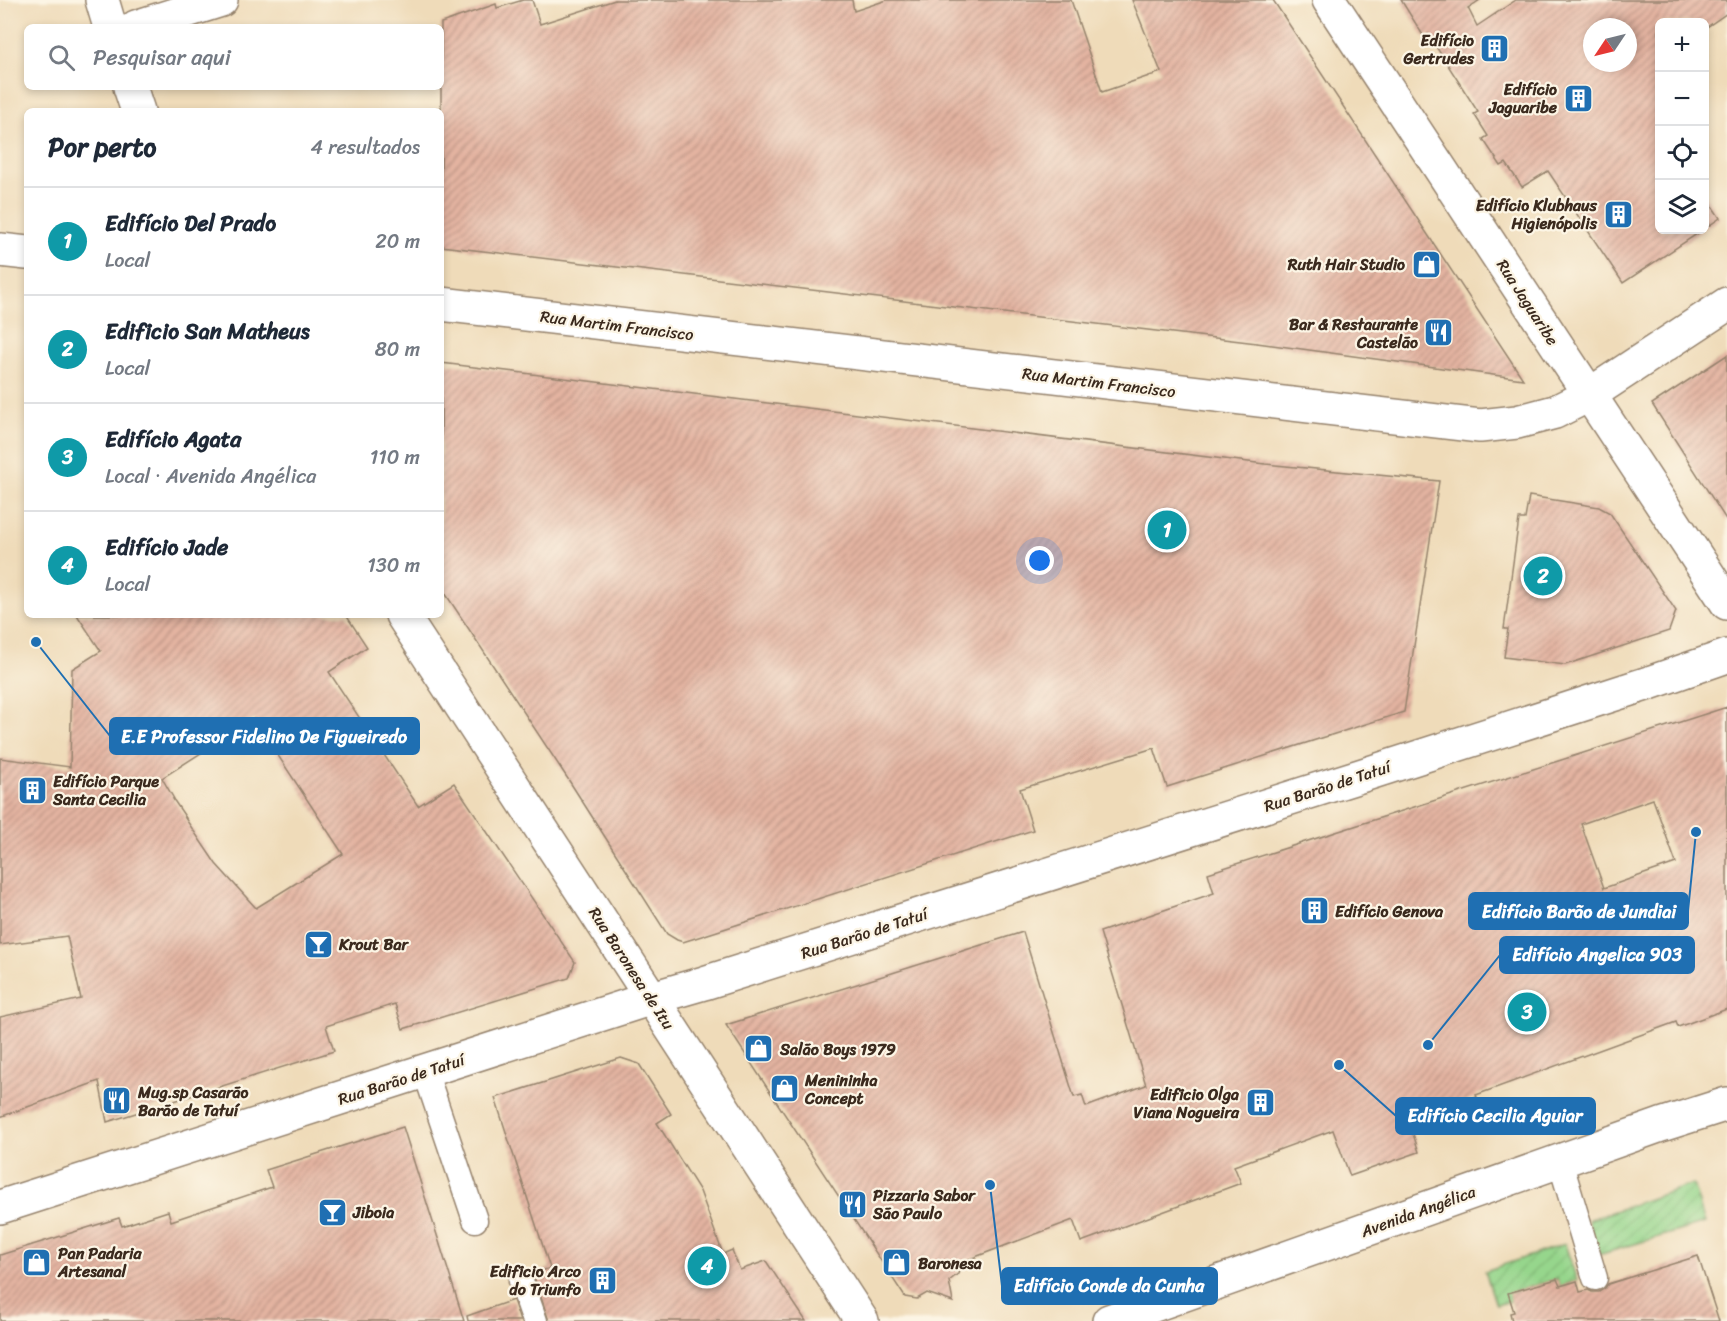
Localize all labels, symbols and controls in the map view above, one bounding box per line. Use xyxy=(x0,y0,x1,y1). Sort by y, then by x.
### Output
north arrow xyxy=(1583,18,1637,72)
map controls xyxy=(1655,18,1709,234)
button: + xyxy=(1655,18,1709,72)
search box xyxy=(24,24,444,90)
place label: Edifício Gertrudes xyxy=(1403,26,1475,73)
building icon: Edifício Gertrudes xyxy=(1479,33,1511,65)
text: Pesquisar aqui xyxy=(93,38,231,77)
icon: search xyxy=(45,41,78,74)
button: − xyxy=(1655,72,1709,126)
place label: Edifício Jaguaribe xyxy=(1488,75,1558,122)
building icon: Edifício Jaguaribe xyxy=(1562,82,1594,114)
text: Por perto xyxy=(48,124,156,170)
button: locate xyxy=(1655,126,1709,180)
text: 4 resultados xyxy=(311,130,420,165)
button: layers xyxy=(1655,180,1709,234)
place label: Edifício Klubhaus Higienópolis xyxy=(1476,191,1598,238)
building icon: Edifício Klubhaus Higienópolis xyxy=(1602,198,1634,230)
text: Edifício Del Prado xyxy=(105,204,276,243)
text: 1 xyxy=(63,224,72,259)
text: 20 m xyxy=(375,224,420,259)
text: Local xyxy=(105,243,150,278)
shop icon: Ruth Hair Studio xyxy=(1410,248,1442,280)
place label: Ruth Hair Studio xyxy=(1287,250,1405,279)
street label: Rua Jaguaribe xyxy=(1489,253,1567,351)
street label: Rua Martim Francisco xyxy=(539,302,695,349)
place label: Bar & Restaurante Castelão xyxy=(1289,310,1418,357)
text: Edificio San Matheus xyxy=(105,312,310,351)
restaurant icon: Bar & Restaurante Castelão xyxy=(1423,317,1455,349)
text: 2 xyxy=(62,332,73,367)
text: 80 m xyxy=(375,332,420,367)
text: Local xyxy=(105,351,150,386)
street label: Rua Martim Francisco xyxy=(1021,359,1177,406)
text: Edifício Agata xyxy=(105,420,241,459)
text: 3 xyxy=(62,440,73,475)
text: 110 m xyxy=(370,440,420,475)
text: Local · Avenida Angélica xyxy=(105,459,316,494)
pin: 1 xyxy=(1148,508,1186,552)
text: Edifício Jade xyxy=(105,528,228,567)
your location xyxy=(1025,546,1054,575)
text: 4 xyxy=(61,548,74,583)
text: 130 m xyxy=(367,548,420,583)
pin: 2 xyxy=(1524,554,1562,598)
text: Local xyxy=(105,567,150,602)
callout: E.E Professor Fidelino De Figueiredo xyxy=(110,718,419,754)
text: E.E Professor Fidelino De Figueiredo xyxy=(121,721,408,753)
street label: Rua Barão de Tatuí xyxy=(1260,752,1397,821)
place label: Edifício Parque Santa Cecilia xyxy=(52,767,159,814)
building icon: Edifício Parque Santa Cecilia xyxy=(16,774,48,806)
callout: Edifício Barão de Jundiai xyxy=(1469,893,1688,929)
building icon: Edifício Genova xyxy=(1298,895,1330,927)
text: Edifício Barão de Jundiai xyxy=(1482,896,1677,928)
place label: Edifício Genova xyxy=(1335,897,1444,926)
street label: Rua Barão de Tatuí xyxy=(797,899,934,968)
street label: Rua Baronesa de Itu xyxy=(581,901,683,1036)
bar icon: Krout Bar xyxy=(302,928,334,960)
place label: Krout Bar xyxy=(338,930,409,959)
callout: Edifício Angelica 903 xyxy=(1500,937,1694,973)
text: Edifício Angelica 903 xyxy=(1512,939,1682,971)
pin: 3 xyxy=(1508,990,1546,1034)
shop icon: Salão Boys 1979 xyxy=(743,1033,775,1065)
place label: Salão Boys 1979 xyxy=(779,1035,896,1064)
street label: Rua Barão de Tatuí xyxy=(334,1045,471,1114)
place label: Menininha Concept xyxy=(804,1066,877,1113)
shop icon: Menininha Concept xyxy=(768,1073,800,1105)
place label: Mug.sp Casarão Barão de Tatuí xyxy=(137,1078,249,1125)
place label: Edificio Olga Viana Nogueira xyxy=(1133,1080,1240,1127)
restaurant icon: Mug.sp Casarão Barão de Tatuí xyxy=(101,1085,133,1117)
building icon: Edificio Olga Viana Nogueira xyxy=(1244,1087,1276,1119)
callout: Edifício Cecilia Aguiar xyxy=(1396,1098,1595,1134)
text: Edifício Cecilia Aguiar xyxy=(1408,1100,1584,1132)
street label: Avenida Angélica xyxy=(1356,1177,1481,1246)
place label: Pizzaria Sabor São Paulo xyxy=(872,1181,976,1228)
restaurant icon: Pizzaria Sabor São Paulo xyxy=(836,1188,868,1220)
bar icon: Jiboia xyxy=(316,1196,348,1228)
place label: Jiboia xyxy=(352,1198,394,1227)
place label: Pan Padaria Artesanal xyxy=(57,1239,142,1286)
pin: 4 xyxy=(688,1244,726,1288)
shop icon: Pan Padaria Artesanal xyxy=(21,1246,53,1278)
shop icon: Baronesa xyxy=(881,1247,913,1279)
place label: Baronesa xyxy=(918,1249,982,1278)
place label: Edificio Arco do Triunfo xyxy=(490,1257,582,1304)
building icon: Edificio Arco do Triunfo xyxy=(586,1264,618,1296)
callout: Edifício Conde da Cunha xyxy=(1002,1268,1217,1304)
text: Edifício Conde da Cunha xyxy=(1014,1270,1205,1302)

